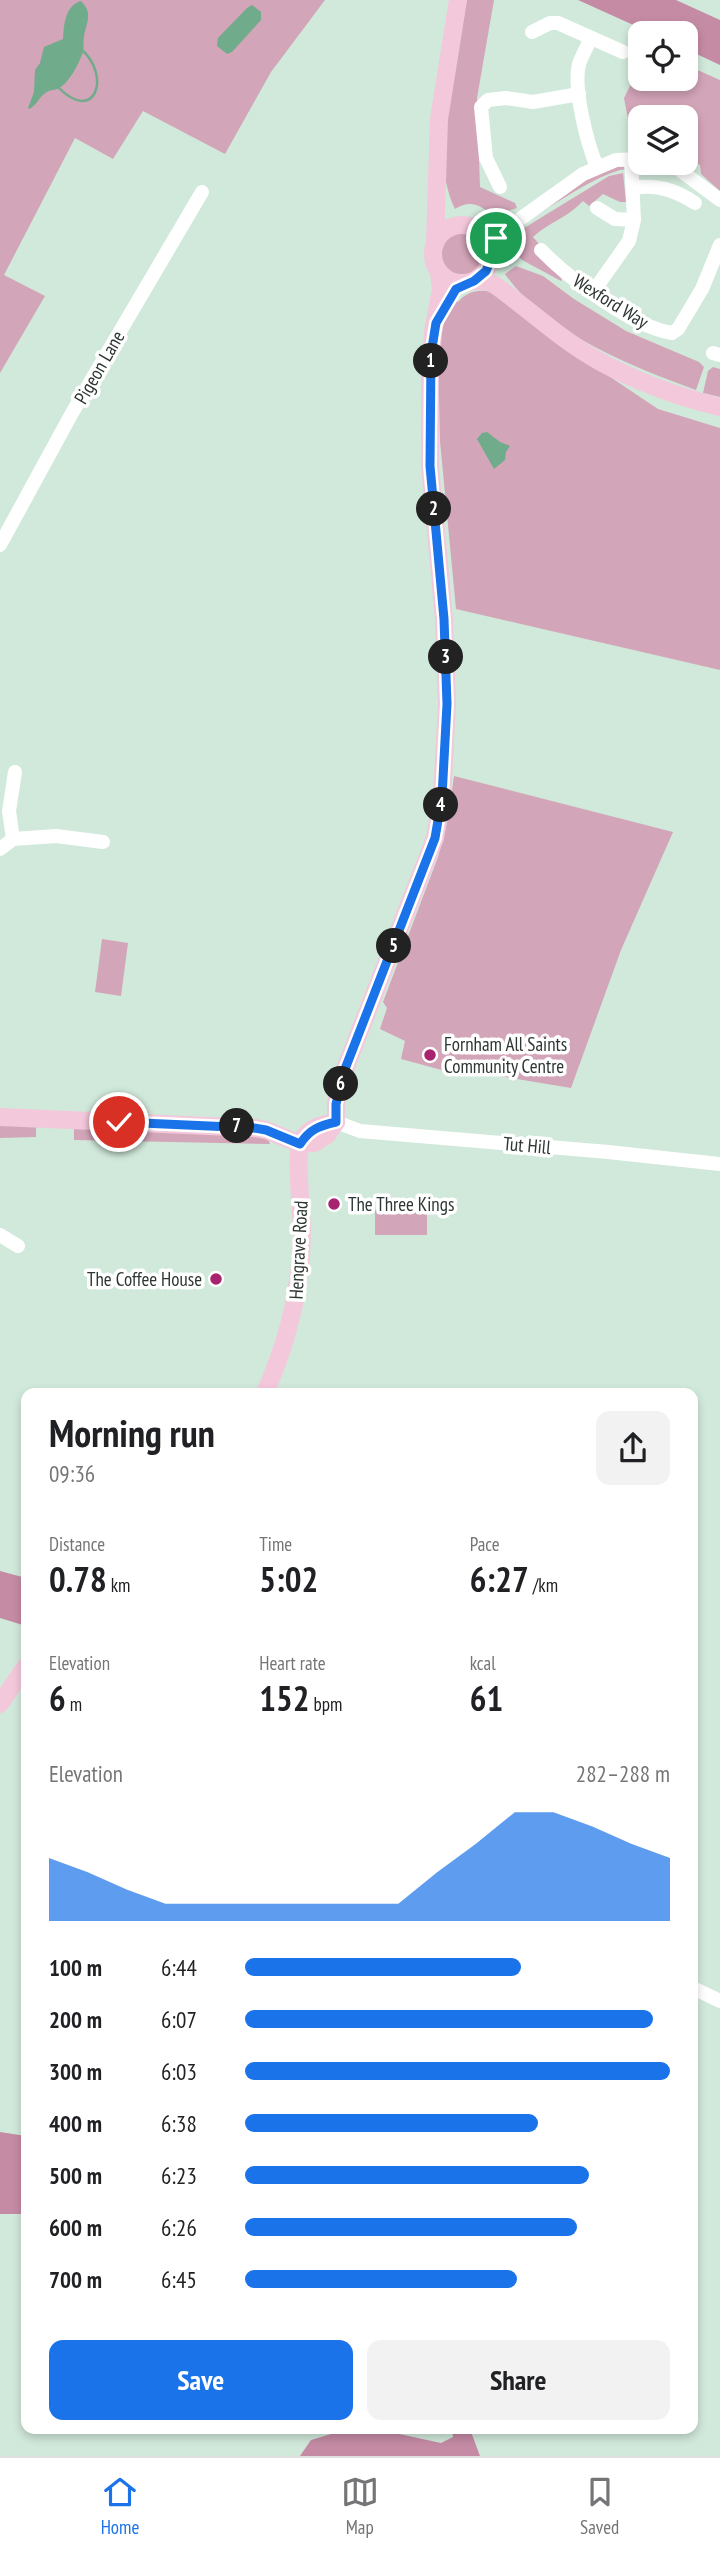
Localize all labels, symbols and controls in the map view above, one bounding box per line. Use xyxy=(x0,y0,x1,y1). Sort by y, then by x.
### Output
map controls xyxy=(628,21,698,175)
button: locate xyxy=(628,21,698,91)
button: layers xyxy=(628,105,698,175)
pin xyxy=(466,208,526,268)
icon: arrive xyxy=(477,219,515,257)
street label: Wexford Way xyxy=(569,268,654,334)
street label: Pigeon Lane xyxy=(68,326,130,408)
pin: 1 xyxy=(414,344,448,378)
text: 1 xyxy=(426,348,435,372)
pin: 2 xyxy=(416,491,452,526)
text: 2 xyxy=(429,496,438,520)
pin: 3 xyxy=(428,640,464,674)
text: 3 xyxy=(441,644,450,668)
pin: 4 xyxy=(424,788,458,822)
text: 4 xyxy=(436,792,445,816)
pin: 5 xyxy=(376,928,412,964)
text: 5 xyxy=(389,933,398,957)
place label: Fornham All Saints Community Centre xyxy=(444,1032,567,1078)
marker: Fornham All Saints Community Centre xyxy=(422,1047,438,1063)
pin: 6 xyxy=(324,1066,358,1102)
text: 6 xyxy=(336,1071,345,1095)
pin xyxy=(89,1092,149,1152)
icon: check xyxy=(100,1103,138,1141)
pin: 7 xyxy=(219,1108,254,1144)
text: 7 xyxy=(232,1113,241,1137)
street label: Tut Hill xyxy=(502,1131,552,1159)
place label: The Three Kings xyxy=(348,1192,454,1216)
marker: The Three Kings xyxy=(326,1196,342,1212)
street label: Hengrave Road xyxy=(283,1200,313,1300)
place label: The Coffee House xyxy=(87,1267,202,1291)
marker: The Coffee House xyxy=(208,1271,224,1287)
text: Morning run xyxy=(49,1408,215,1457)
button: share xyxy=(596,1411,670,1485)
text: 09:36 xyxy=(49,1459,95,1488)
text: Distance xyxy=(49,1532,105,1556)
text: Time xyxy=(259,1532,292,1556)
text: Pace xyxy=(470,1532,500,1556)
text: 0.78 xyxy=(49,1556,107,1602)
text: 5:02 xyxy=(259,1556,318,1602)
text: 6:27 xyxy=(470,1556,529,1602)
text: km xyxy=(107,1573,130,1597)
text: /km xyxy=(529,1573,558,1597)
text: Elevation xyxy=(49,1651,110,1675)
text: Heart rate xyxy=(259,1651,326,1675)
text: kcal xyxy=(470,1651,496,1675)
text: 6 xyxy=(49,1675,66,1721)
text: 152 xyxy=(259,1675,310,1721)
text: 61 xyxy=(470,1675,503,1721)
text: m xyxy=(66,1692,82,1716)
text: bpm xyxy=(310,1692,342,1716)
text: Elevation xyxy=(49,1759,123,1788)
text: 282–288 m xyxy=(576,1759,670,1788)
text: 100 m xyxy=(49,1953,102,1982)
text: 6:44 xyxy=(161,1953,197,1982)
text: 200 m xyxy=(49,2005,102,2034)
text: 6:07 xyxy=(161,2005,197,2034)
text: 300 m xyxy=(49,2057,102,2086)
text: 6:03 xyxy=(161,2057,197,2086)
text: 400 m xyxy=(49,2109,102,2138)
text: 6:38 xyxy=(161,2109,197,2138)
text: 500 m xyxy=(49,2161,102,2190)
text: 6:23 xyxy=(161,2161,197,2190)
text: 600 m xyxy=(49,2213,102,2242)
text: 6:26 xyxy=(161,2213,197,2242)
text: 700 m xyxy=(49,2265,102,2294)
text: 6:45 xyxy=(161,2265,197,2294)
button: Save xyxy=(49,2340,353,2420)
button: Share xyxy=(367,2340,670,2420)
tab: Home xyxy=(101,2473,139,2539)
tab: Map xyxy=(341,2473,379,2539)
tab: Saved xyxy=(580,2473,619,2539)

